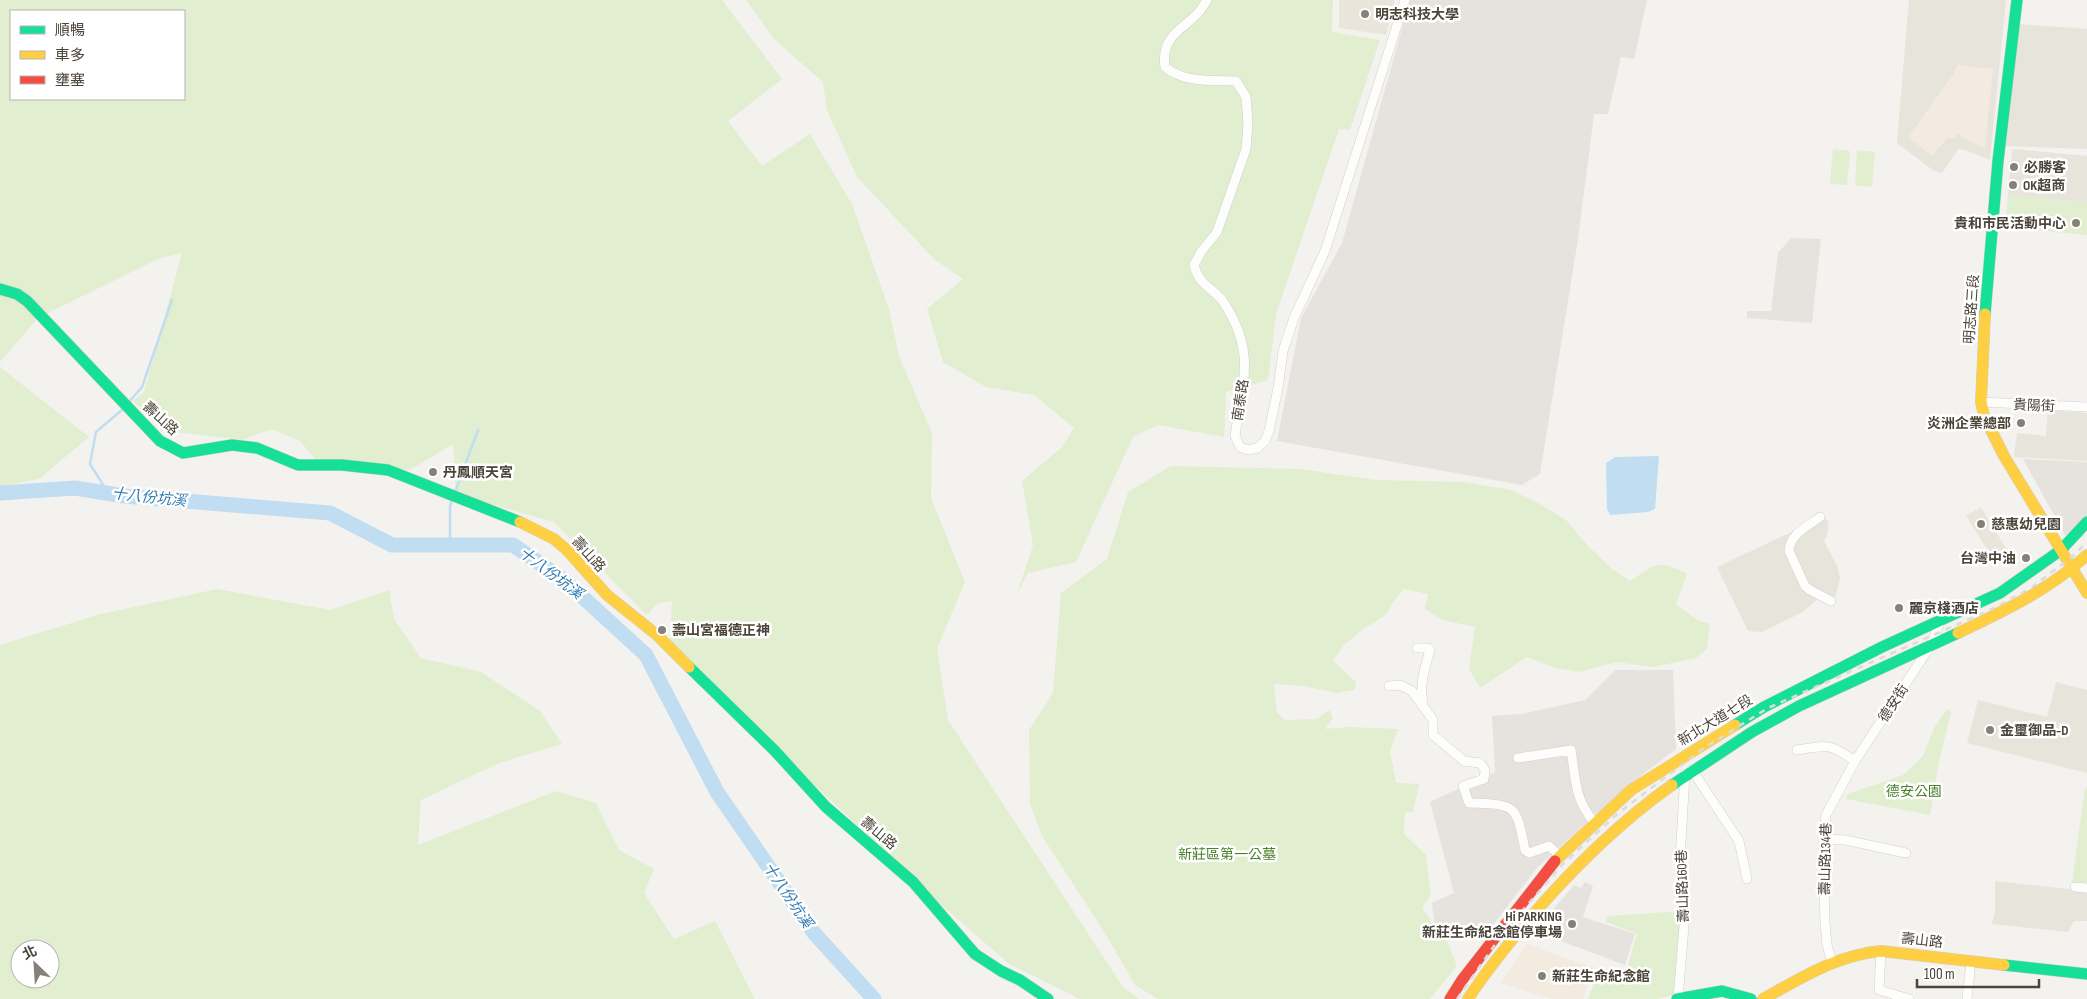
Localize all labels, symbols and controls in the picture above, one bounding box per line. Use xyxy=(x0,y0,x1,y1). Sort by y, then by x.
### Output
place label: 明志科技大學 xyxy=(1375,6,1459,23)
marker: 明志科技大學 xyxy=(1359,8,1371,20)
legend xyxy=(10,10,185,100)
text: 順暢 xyxy=(55,21,85,40)
text: 車多 xyxy=(55,46,85,65)
text: 壅塞 xyxy=(55,71,85,90)
place label: 必勝客 xyxy=(2024,159,2066,176)
marker: 必勝客 xyxy=(2008,161,2020,173)
place label: OK超商 xyxy=(2023,177,2065,194)
marker: OK超商 xyxy=(2007,179,2019,191)
place label: 貴和市民活動中心 xyxy=(1954,215,2066,232)
marker: 貴和市民活動中心 xyxy=(2070,217,2082,229)
street label: 明志路三段 xyxy=(1961,274,1982,345)
street label: 南泰路 xyxy=(1229,378,1252,422)
street label: 貴陽街 xyxy=(2013,396,2055,415)
street label: 壽山路 xyxy=(139,398,182,439)
place label: 炎洲企業總部 xyxy=(1927,415,2011,432)
marker: 炎洲企業總部 xyxy=(2015,417,2027,429)
place label: 丹鳳順天宮 xyxy=(443,464,513,481)
marker: 丹鳳順天宮 xyxy=(427,466,439,478)
water label: 十八份坑溪 xyxy=(111,484,189,511)
place label: 慈惠幼兒園 xyxy=(1991,516,2061,533)
marker: 慈惠幼兒園 xyxy=(1975,518,1987,530)
street label: 壽山路 xyxy=(568,533,609,576)
water label: 十八份坑溪 xyxy=(515,543,588,605)
place label: 台灣中油 xyxy=(1960,550,2016,567)
marker: 台灣中油 xyxy=(2020,552,2032,564)
place label: 麗京棧酒店 xyxy=(1909,600,1979,617)
marker: 麗京棧酒店 xyxy=(1893,602,1905,614)
place label: 壽山宮福德正神 xyxy=(672,622,770,639)
marker: 壽山宮福德正神 xyxy=(656,624,668,636)
street label: 德安街 xyxy=(1875,681,1912,726)
street label: 新北大道七段 xyxy=(1675,692,1756,749)
place label: 金璽御品-D xyxy=(2000,722,2069,739)
marker: 金璽御品-D xyxy=(1984,724,1996,736)
park label: 德安公園 xyxy=(1886,783,1942,800)
street label: 壽山路 xyxy=(857,813,900,853)
street label: 壽山路134巷 xyxy=(1816,823,1835,895)
park label: 新莊區第一公墓 xyxy=(1178,846,1276,863)
street label: 壽山路160巷 xyxy=(1673,849,1692,923)
water label: 十八份坑溪 xyxy=(759,859,818,933)
place label: Hi PARKING 新莊生命紀念館停車場 xyxy=(1422,908,1562,941)
marker: Hi PARKING 新莊生命紀念館停車場 xyxy=(1566,918,1578,930)
street label: 壽山路 xyxy=(1900,930,1944,951)
north arrow xyxy=(10,939,60,989)
text: 北 xyxy=(20,942,40,963)
scale bar xyxy=(1917,956,2040,988)
text: 100 m xyxy=(1924,965,1955,984)
place label: 新莊生命紀念館 xyxy=(1552,968,1650,985)
marker: 新莊生命紀念館 xyxy=(1536,970,1548,982)

